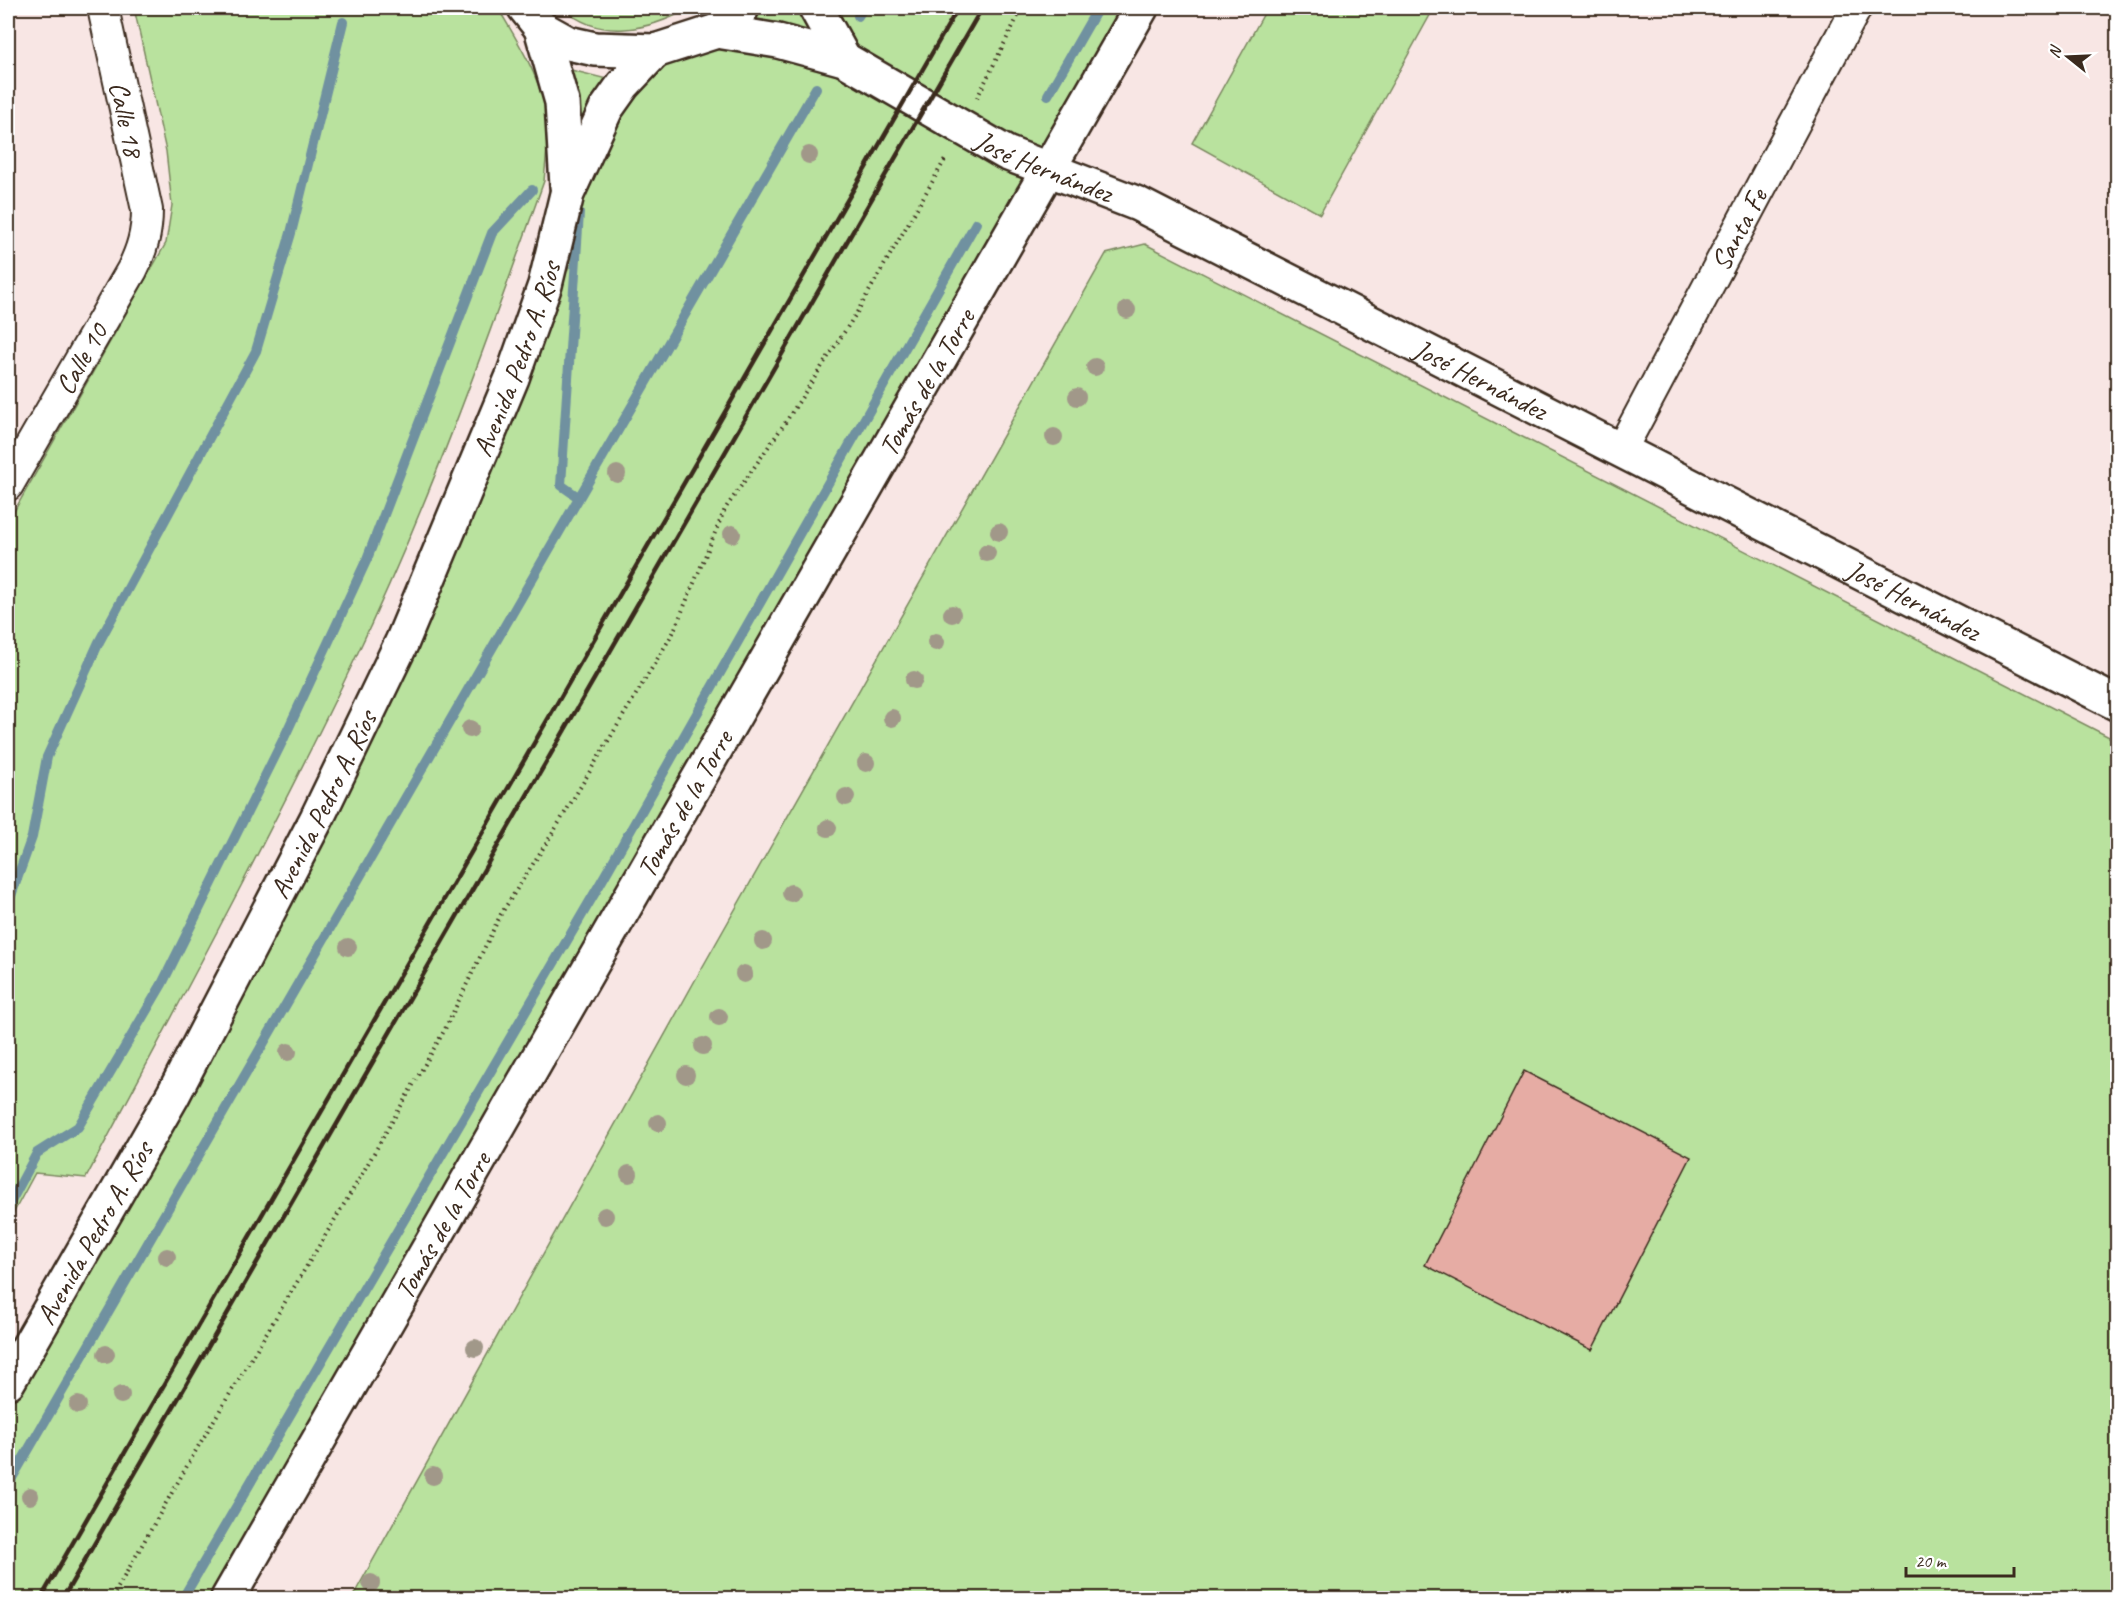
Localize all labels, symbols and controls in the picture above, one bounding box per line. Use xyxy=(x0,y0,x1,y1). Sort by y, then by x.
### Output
north arrow xyxy=(2038,27,2098,87)
text: N xyxy=(2044,42,2067,60)
street label: Calle 18 xyxy=(101,78,152,162)
street label: José Hernández xyxy=(968,121,1120,211)
street label: Santa Fe xyxy=(1703,181,1776,276)
street label: Avenida Pedro A. Ríos xyxy=(464,256,568,462)
street label: Tomás de la Torre xyxy=(871,301,984,462)
street label: Calle 10 xyxy=(47,315,117,400)
street label: José Hernández xyxy=(1406,330,1555,429)
street label: José Hernández xyxy=(1839,551,1988,650)
street label: Avenida Pedro A. Ríos xyxy=(261,703,385,904)
street label: Tomás de la Torre xyxy=(629,722,741,884)
street label: Avenida Pedro A. Ríos xyxy=(28,1133,162,1331)
street label: Tomás de la Torre xyxy=(387,1144,499,1305)
scale bar xyxy=(1906,1540,2014,1578)
text: 20 m xyxy=(1915,1550,1948,1572)

